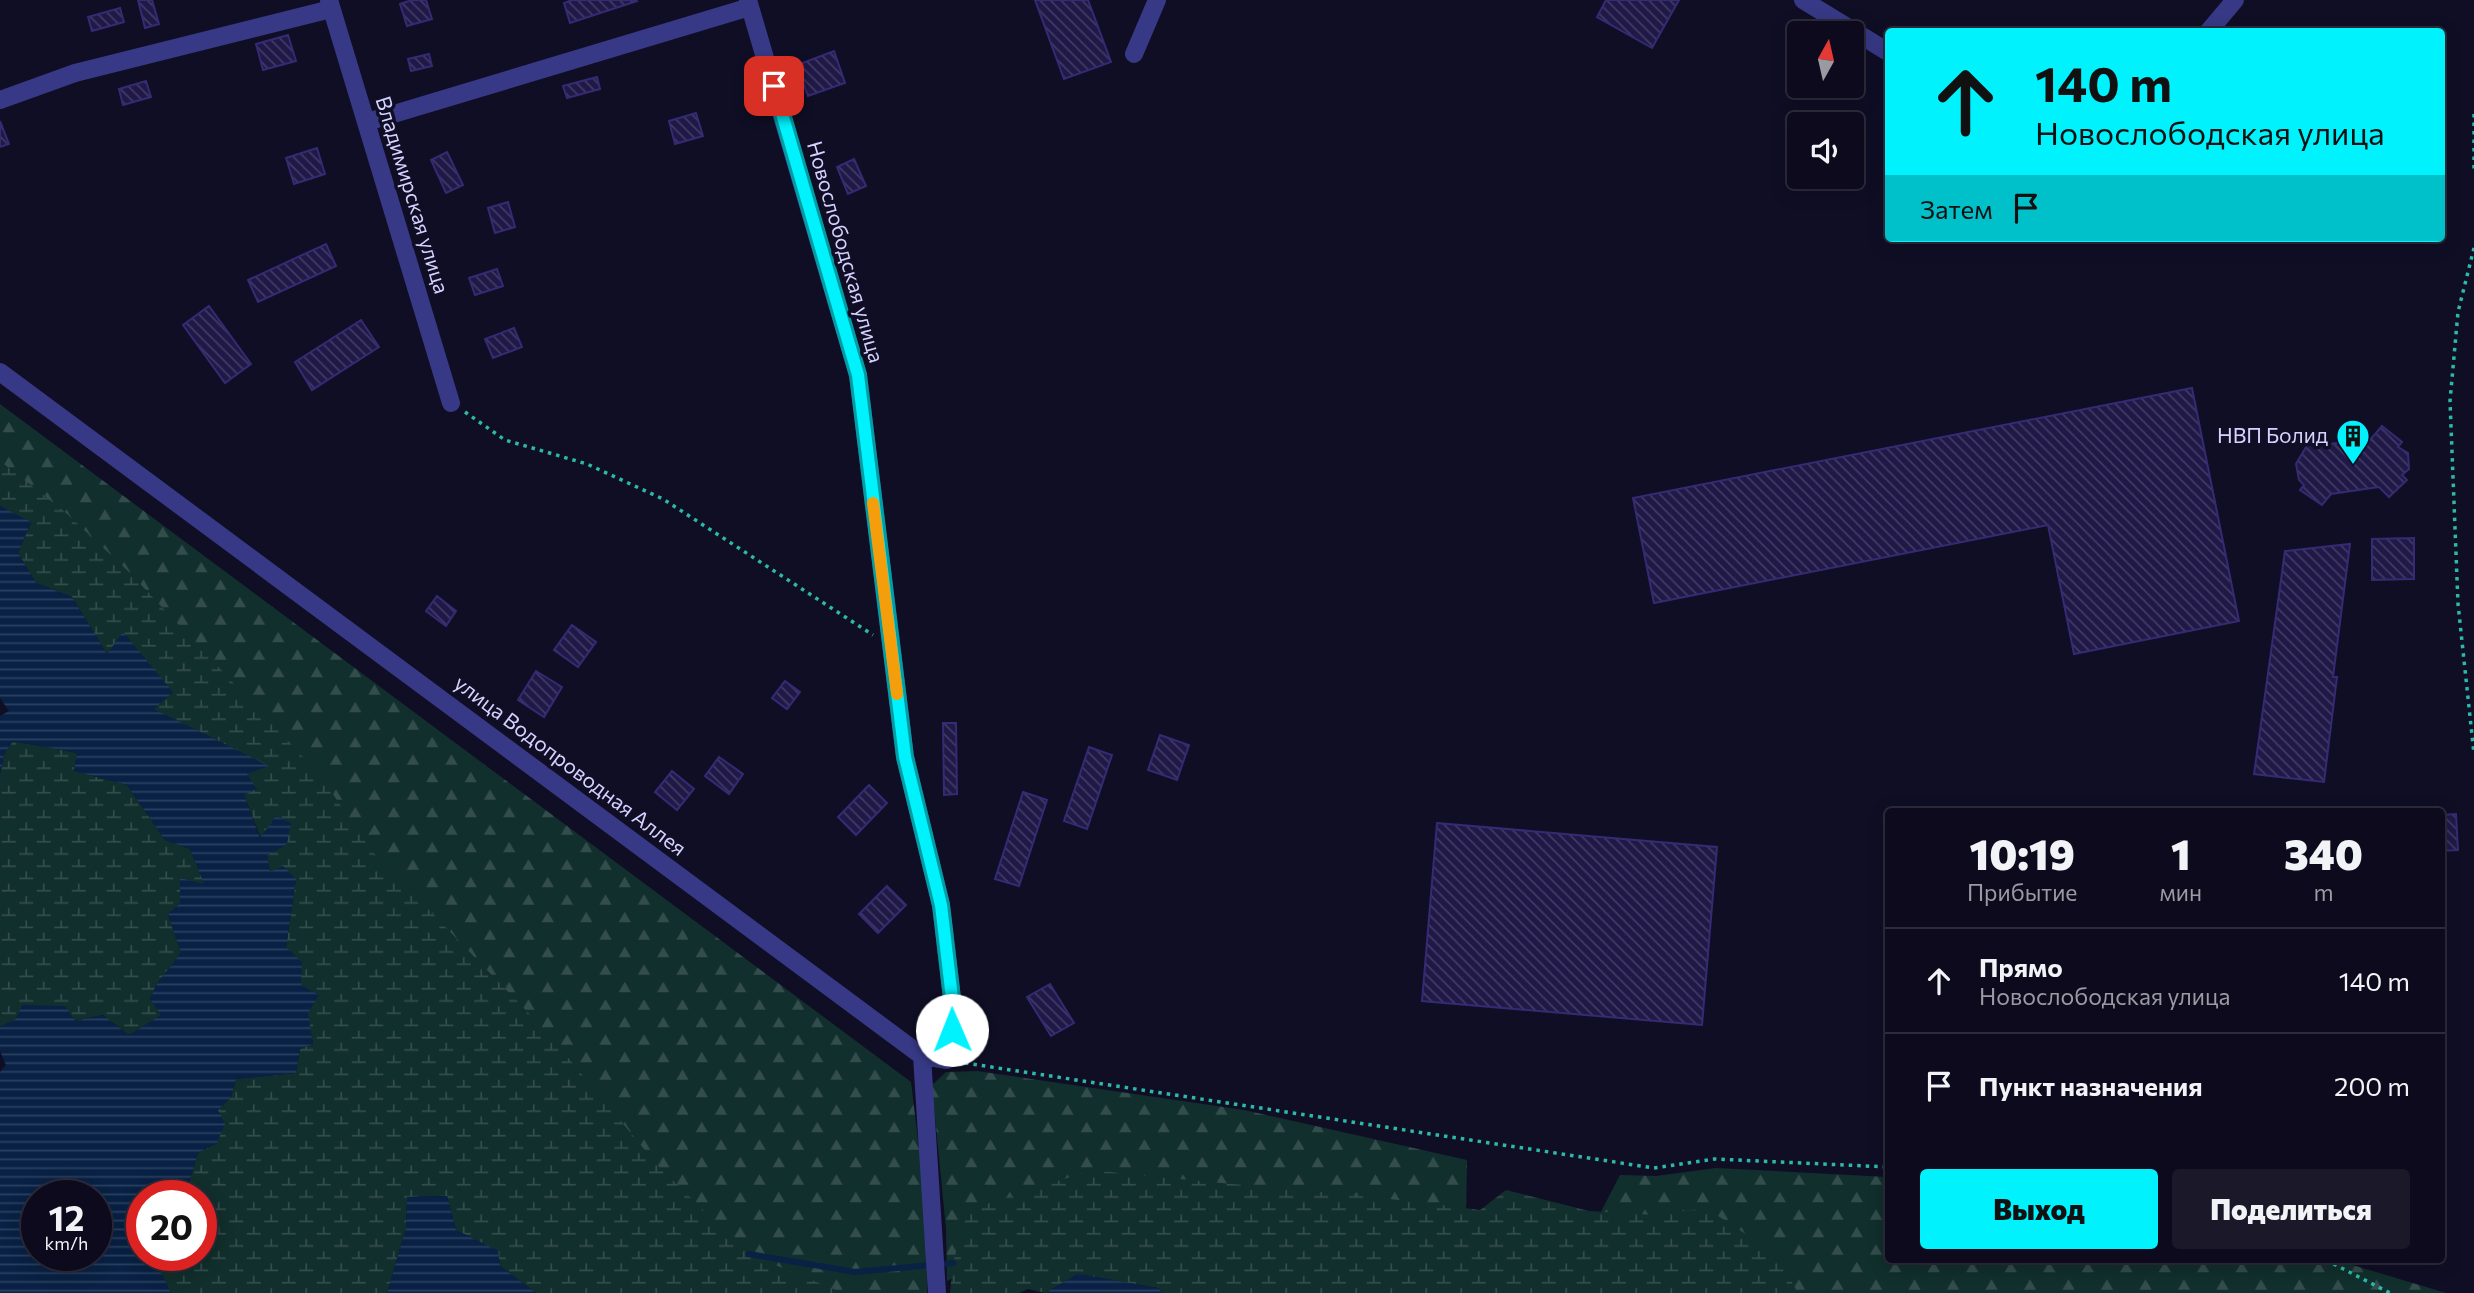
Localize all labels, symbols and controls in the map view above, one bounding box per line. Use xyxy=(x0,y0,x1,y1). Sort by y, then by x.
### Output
north arrow xyxy=(1787,21,1864,98)
map controls xyxy=(1787,21,1864,189)
text: 140 m xyxy=(2035,52,2172,112)
pin xyxy=(744,56,804,116)
icon: ahead xyxy=(1920,56,2011,147)
icon: arrive xyxy=(755,67,793,105)
street label: Владимирская улица xyxy=(371,93,455,296)
button: sound xyxy=(1787,112,1864,189)
text: Новослободская улица xyxy=(2035,112,2385,152)
street label: Новослободская улица xyxy=(803,138,890,365)
icon: arrive xyxy=(2007,189,2045,227)
text: Затем xyxy=(1920,193,1993,224)
building icon: НВП Болид xyxy=(2334,417,2372,466)
place label: НВП Болид xyxy=(2217,422,2328,447)
street label: улица Водопроводная Аллея xyxy=(450,669,692,860)
text: 10:19 xyxy=(1970,827,2075,879)
text: 1 xyxy=(2171,827,2191,879)
text: 340 xyxy=(2284,827,2363,879)
text: Прибытие xyxy=(1967,878,2077,906)
text: мин xyxy=(2159,878,2202,906)
text: m xyxy=(2314,878,2334,906)
text: Прямо xyxy=(1979,951,2063,982)
icon: ahead xyxy=(1920,962,1958,1000)
text: 140 m xyxy=(2339,965,2410,996)
text: Новослободская улица xyxy=(1979,982,2230,1010)
position arrow xyxy=(915,993,989,1067)
icon: arrive xyxy=(1920,1067,1958,1105)
text: Пункт назначения xyxy=(1979,1070,2203,1101)
text: 200 m xyxy=(2334,1070,2410,1101)
button: Выход xyxy=(1920,1169,2158,1249)
button: Поделиться xyxy=(2172,1169,2410,1249)
speed limit sign: 20 xyxy=(126,1180,217,1271)
text: 12 xyxy=(49,1195,84,1238)
text: km/h xyxy=(45,1232,88,1254)

